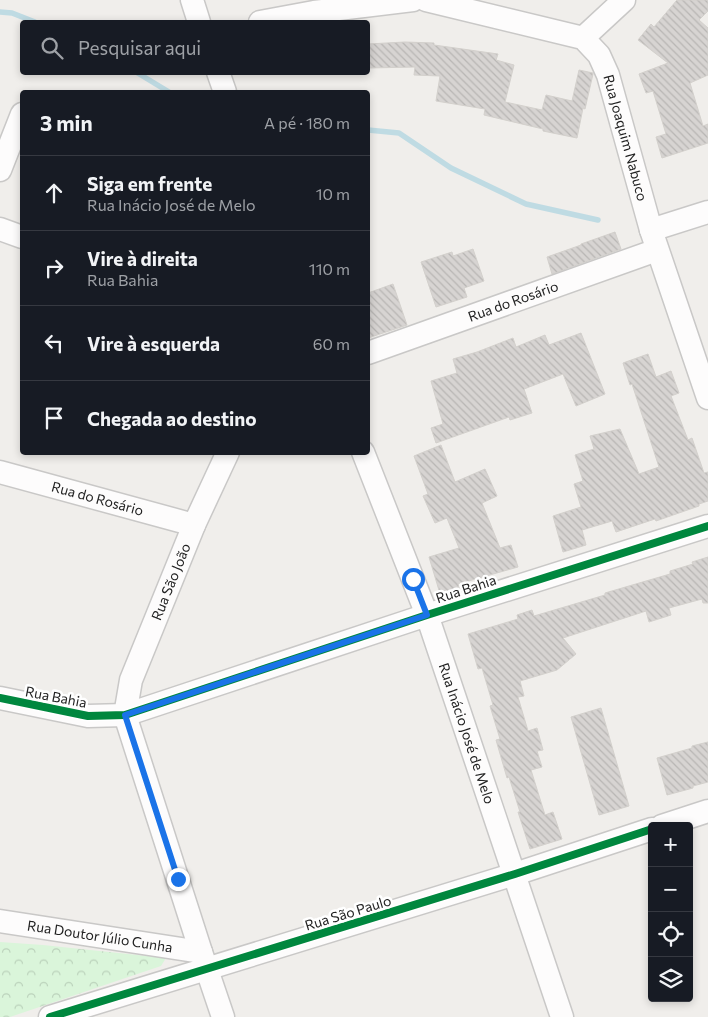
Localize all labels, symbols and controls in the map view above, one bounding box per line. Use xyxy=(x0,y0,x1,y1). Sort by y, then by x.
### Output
search box xyxy=(20,20,370,75)
icon: search xyxy=(38,34,66,62)
text: Pesquisar aqui xyxy=(78,36,201,59)
street label: Rua Joaquim Nabuco xyxy=(600,72,652,203)
text: 3 min xyxy=(40,110,93,135)
text: A pé · 180 m xyxy=(264,113,350,132)
text: Siga em frente xyxy=(87,172,212,195)
icon: ahead xyxy=(40,179,68,207)
text: 10 m xyxy=(316,184,350,203)
text: Rua Inácio José de Melo xyxy=(87,195,256,214)
text: Vire à direita xyxy=(87,247,198,270)
icon: right xyxy=(40,254,68,282)
text: 110 m xyxy=(309,259,350,278)
text: Rua Bahia xyxy=(87,270,158,289)
street label: Rua do Rosário xyxy=(465,277,560,325)
icon: left xyxy=(40,329,68,357)
text: Vire à esquerda xyxy=(87,332,220,355)
text: 60 m xyxy=(313,334,350,353)
icon: arrive xyxy=(40,404,68,432)
text: Chegada ao destino xyxy=(87,407,257,430)
street label: Rua do Rosário xyxy=(50,477,145,519)
street label: Rua São João xyxy=(147,541,194,623)
route start xyxy=(402,568,425,591)
street label: Rua Bahia xyxy=(434,571,498,606)
street label: Rua Inácio José de Melo xyxy=(436,661,499,806)
street label: Rua Bahia xyxy=(24,682,88,711)
map controls xyxy=(648,822,693,1002)
button: + xyxy=(648,822,693,867)
button: − xyxy=(648,867,693,912)
route end xyxy=(167,868,190,891)
street label: Rua São Paulo xyxy=(303,891,393,934)
button: locate xyxy=(648,912,693,957)
street label: Rua Doutor Júlio Cunha xyxy=(26,916,174,955)
button: layers xyxy=(648,957,693,1002)

